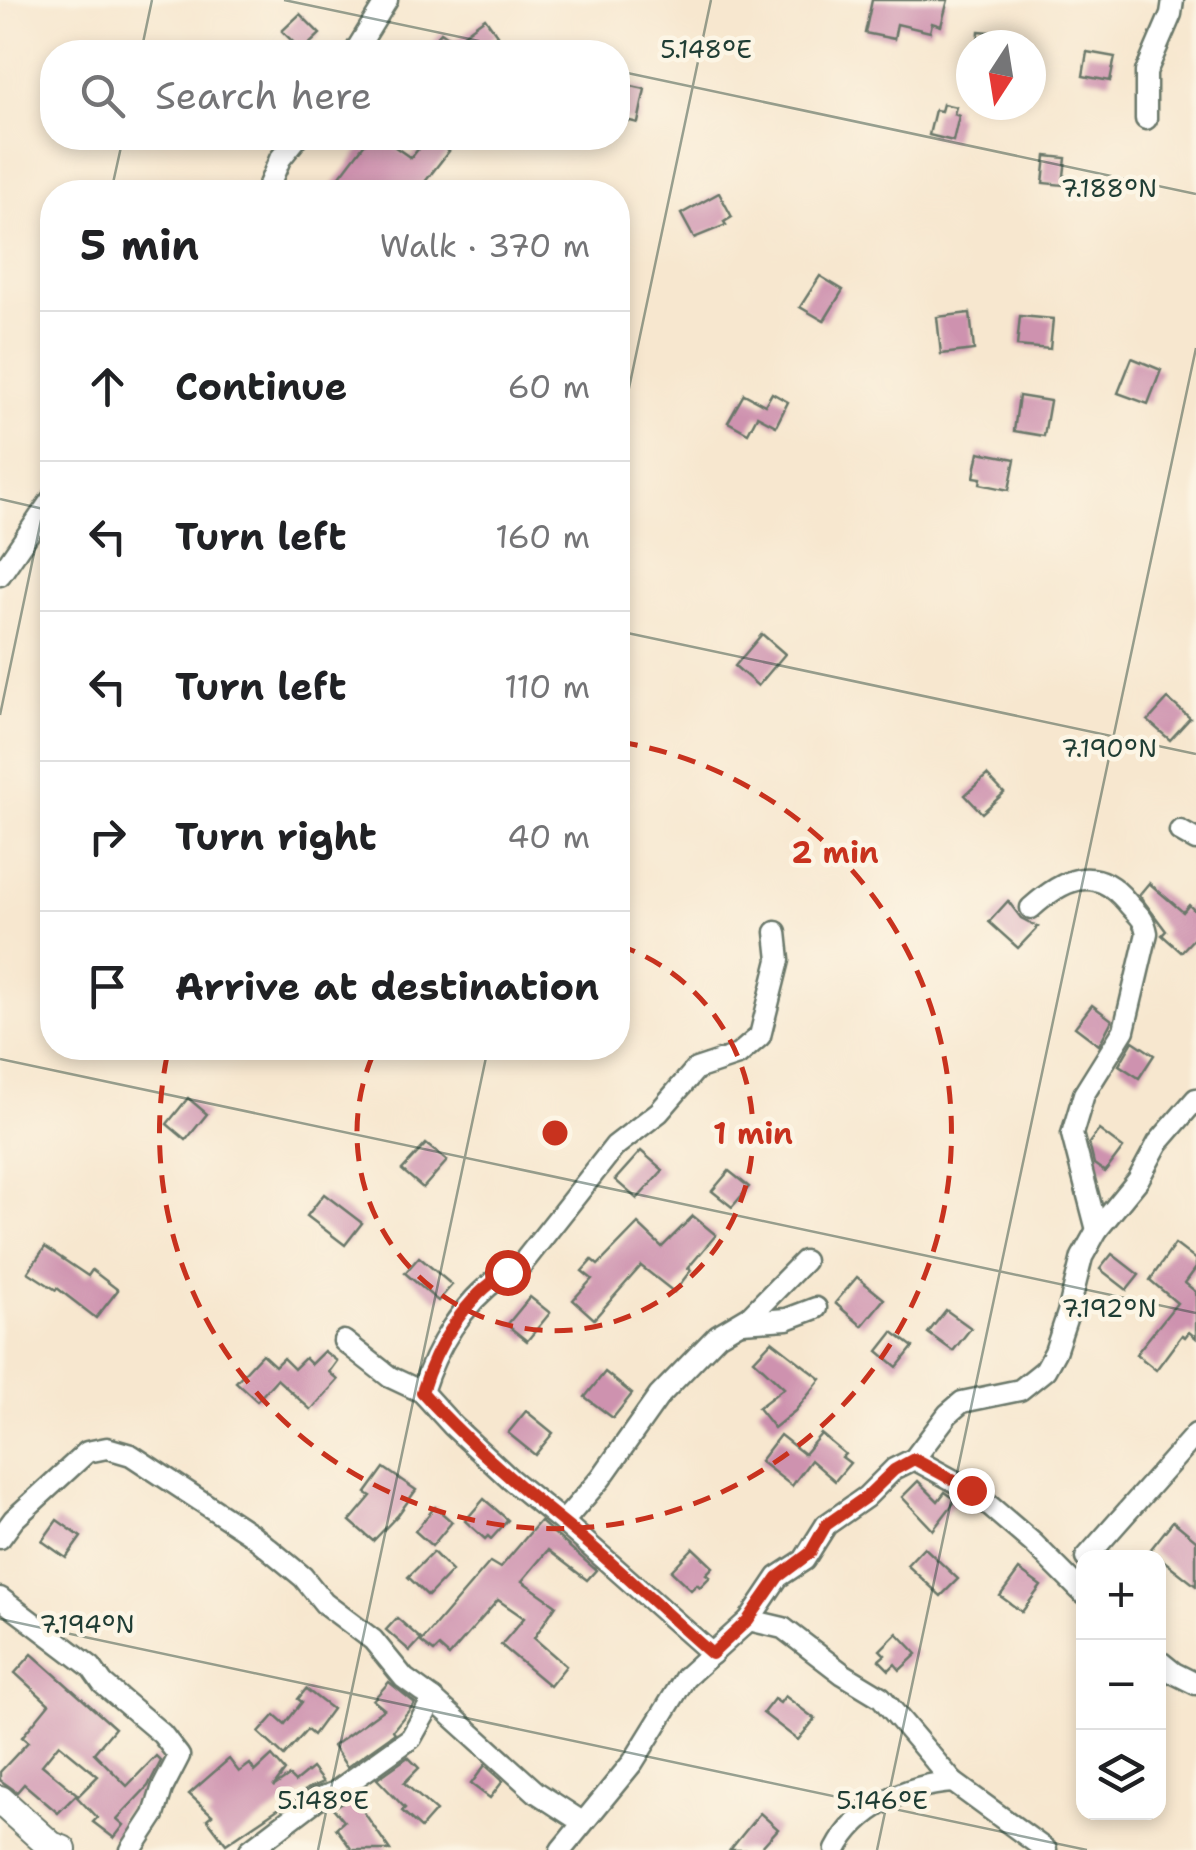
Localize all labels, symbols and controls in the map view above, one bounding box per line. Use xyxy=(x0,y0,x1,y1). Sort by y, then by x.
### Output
north arrow xyxy=(956,30,1046,120)
text: 5.148°E xyxy=(660,32,752,66)
search box xyxy=(40,40,630,150)
icon: search xyxy=(75,68,130,123)
text: Search here xyxy=(155,70,372,121)
text: 7.188°N xyxy=(1061,171,1157,205)
text: 5 min xyxy=(80,217,199,273)
text: Walk · 370 m xyxy=(380,224,590,267)
icon: ahead xyxy=(80,359,135,414)
text: Continue xyxy=(175,361,347,412)
text: 60 m xyxy=(508,365,590,408)
icon: left xyxy=(80,509,135,564)
text: Turn left xyxy=(175,511,347,562)
text: 160 m xyxy=(495,515,590,558)
icon: left xyxy=(80,659,135,714)
text: Turn left xyxy=(175,661,347,712)
text: 110 m xyxy=(504,665,590,708)
text: 7.190°N xyxy=(1061,731,1157,765)
icon: right xyxy=(80,809,135,864)
text: Turn right xyxy=(175,811,377,862)
text: 40 m xyxy=(507,815,590,858)
text: 2 min xyxy=(791,832,879,873)
icon: arrive xyxy=(80,959,135,1014)
text: Arrive at destination xyxy=(175,961,599,1012)
text: 1 min xyxy=(713,1113,793,1154)
centre of rings xyxy=(537,1115,573,1151)
route start xyxy=(485,1250,531,1296)
text: 7.192°N xyxy=(1061,1291,1157,1325)
route end xyxy=(949,1468,995,1514)
map controls xyxy=(1076,1550,1166,1820)
button: + xyxy=(1076,1550,1166,1640)
text: 7.194°N xyxy=(39,1607,135,1641)
button: − xyxy=(1076,1640,1166,1730)
button: layers xyxy=(1076,1730,1166,1820)
text: 5.148°E xyxy=(277,1783,369,1817)
text: 5.146°E xyxy=(836,1783,928,1817)

